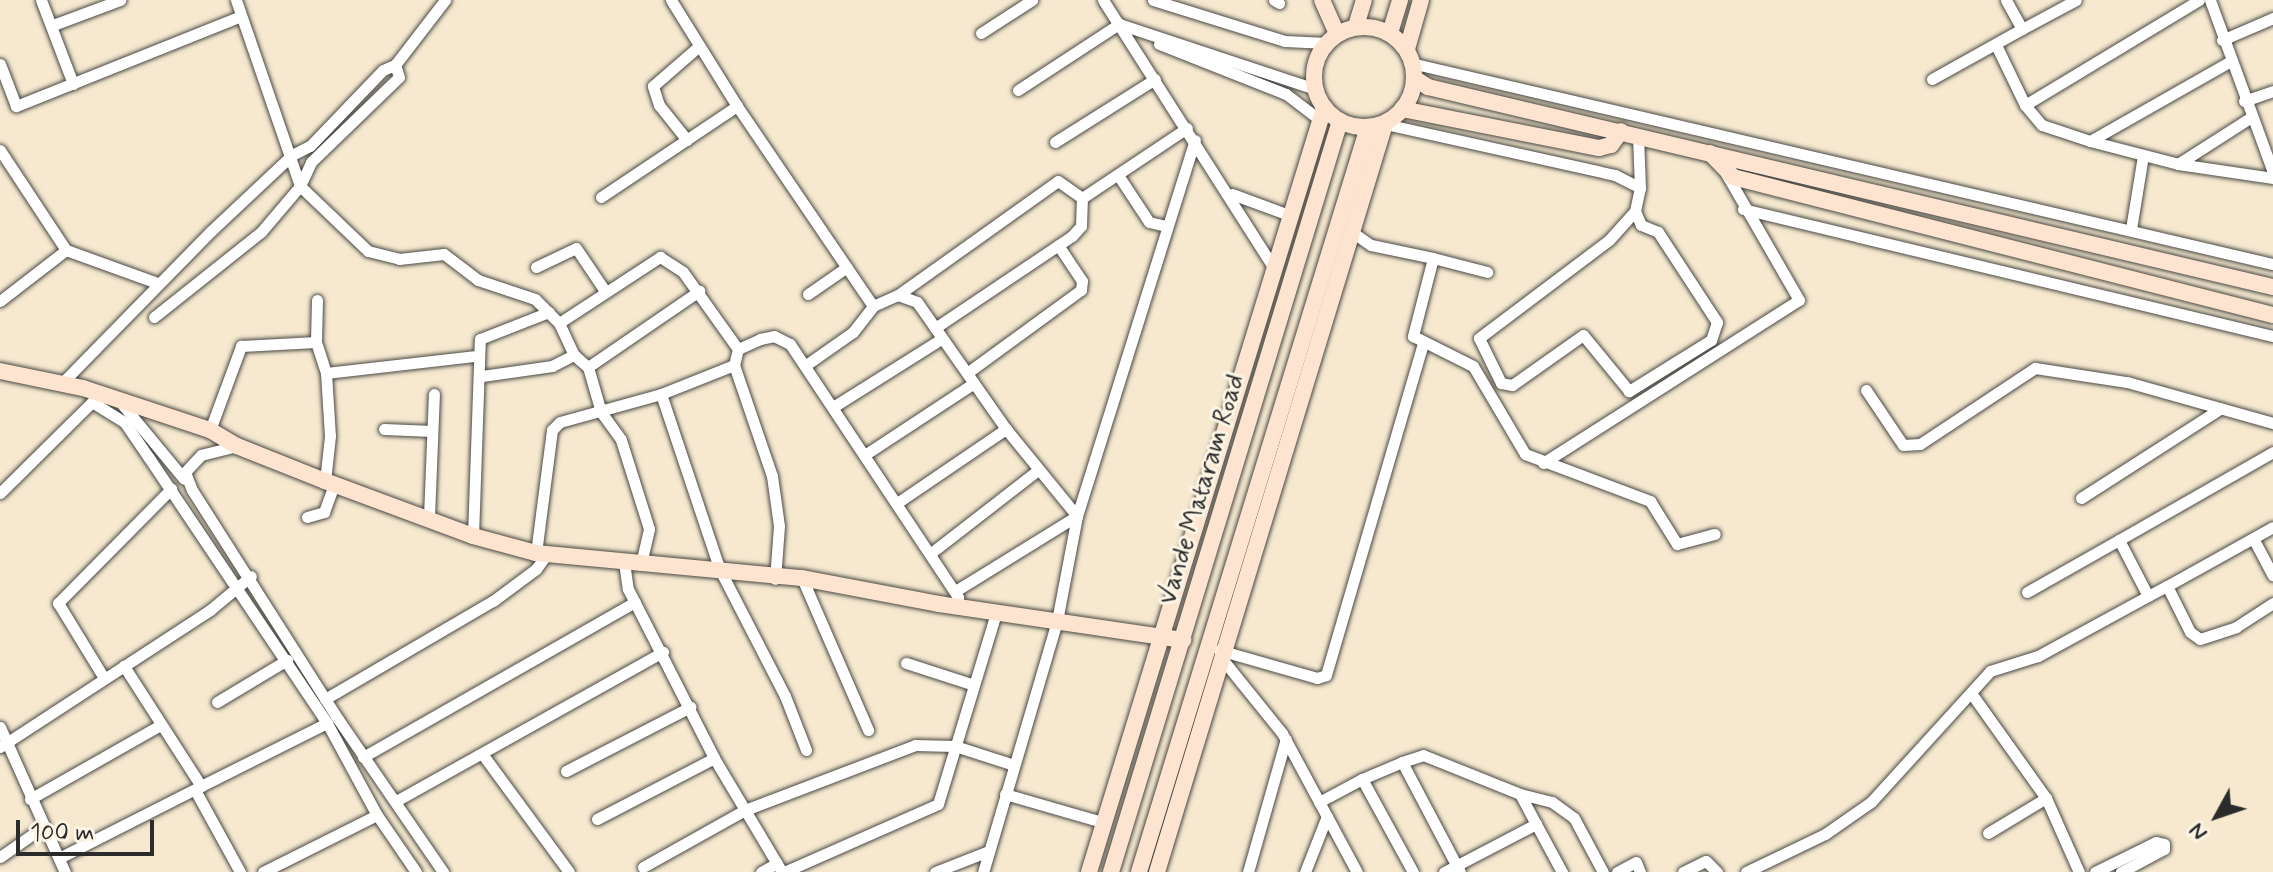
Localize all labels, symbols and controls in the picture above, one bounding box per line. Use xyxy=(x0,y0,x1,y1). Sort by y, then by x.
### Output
street label: Vande Mataram Road xyxy=(1153,371,1253,609)
north arrow xyxy=(2177,776,2257,856)
scale bar xyxy=(20,804,158,854)
text: N xyxy=(2183,817,2214,846)
text: 100 m xyxy=(30,818,94,849)

